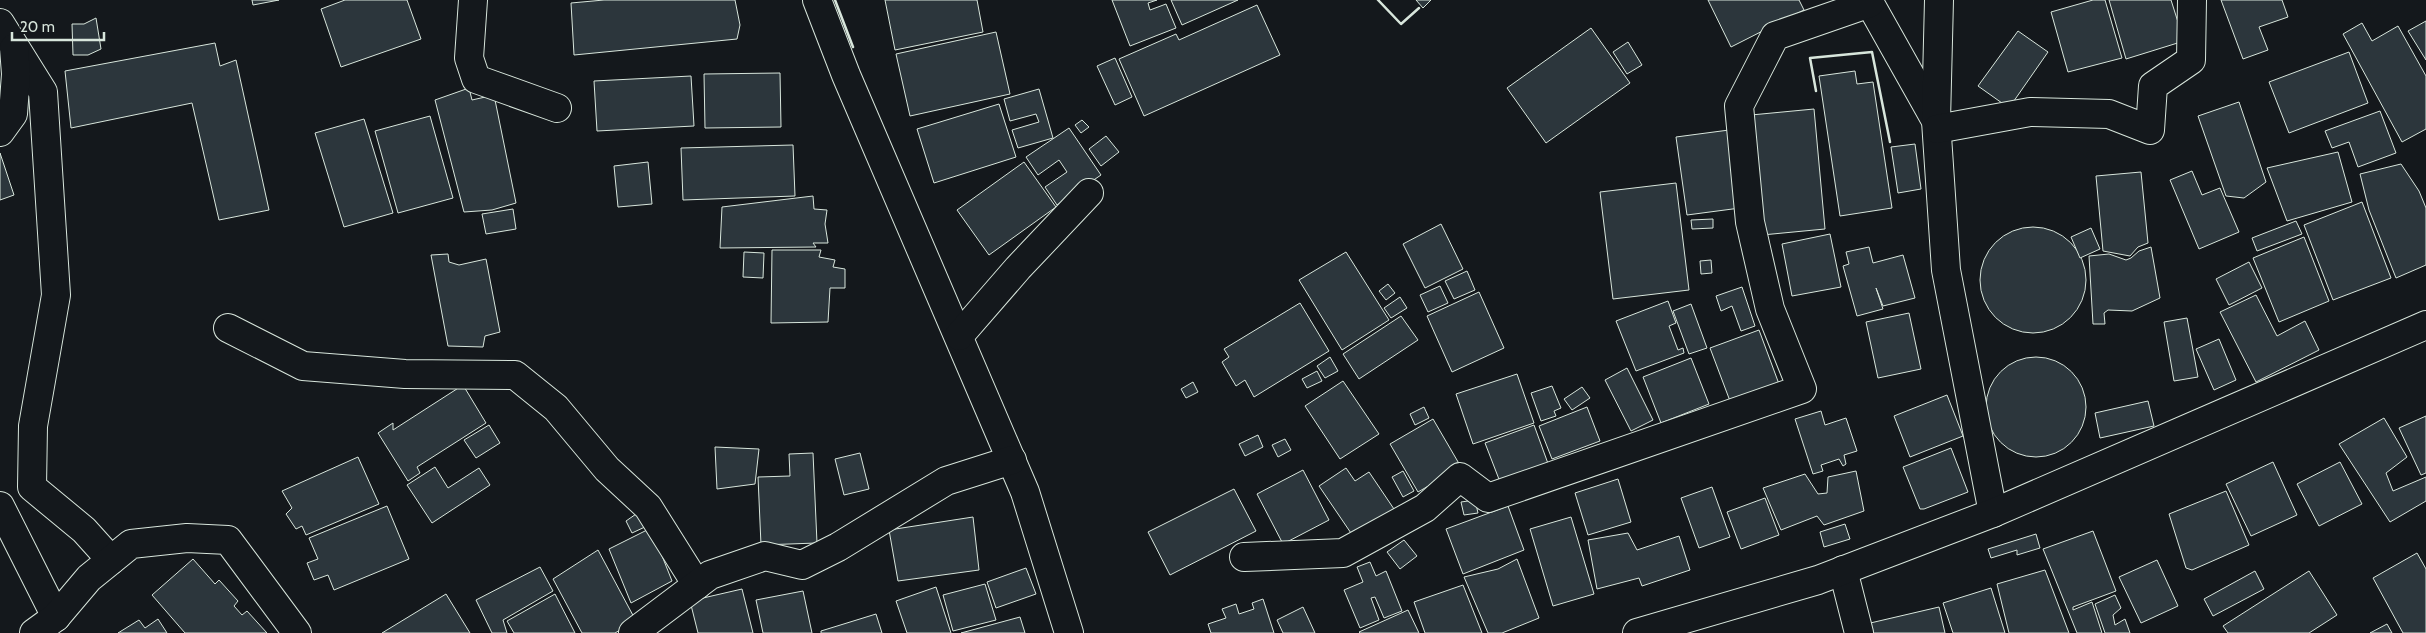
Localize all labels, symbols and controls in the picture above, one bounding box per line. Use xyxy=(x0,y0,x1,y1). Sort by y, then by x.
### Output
scale bar xyxy=(12,10,105,42)
text: 20 m xyxy=(20,18,55,36)

